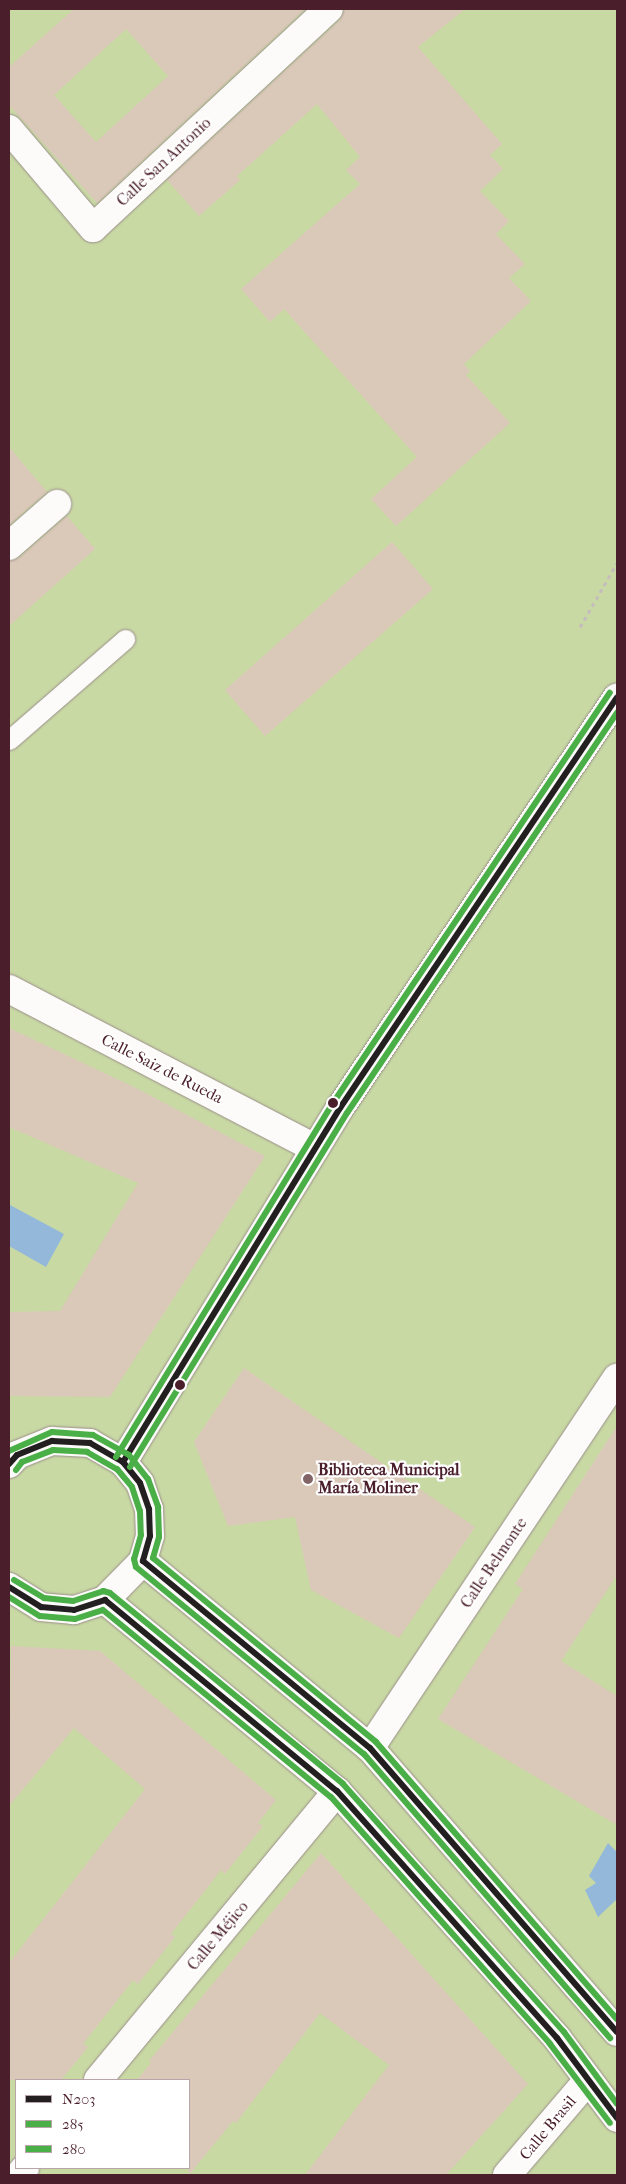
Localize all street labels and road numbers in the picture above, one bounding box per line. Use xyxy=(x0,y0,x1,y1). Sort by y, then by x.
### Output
street label: Calle San Antonio xyxy=(113,113,215,211)
street label: Calle Saiz de Rueda xyxy=(98,1030,226,1108)
street label: Calle Belmonte xyxy=(457,1514,531,1612)
street label: Calle Méjico xyxy=(183,1897,253,1975)
street label: Calle Brasil xyxy=(516,2092,580,2164)

